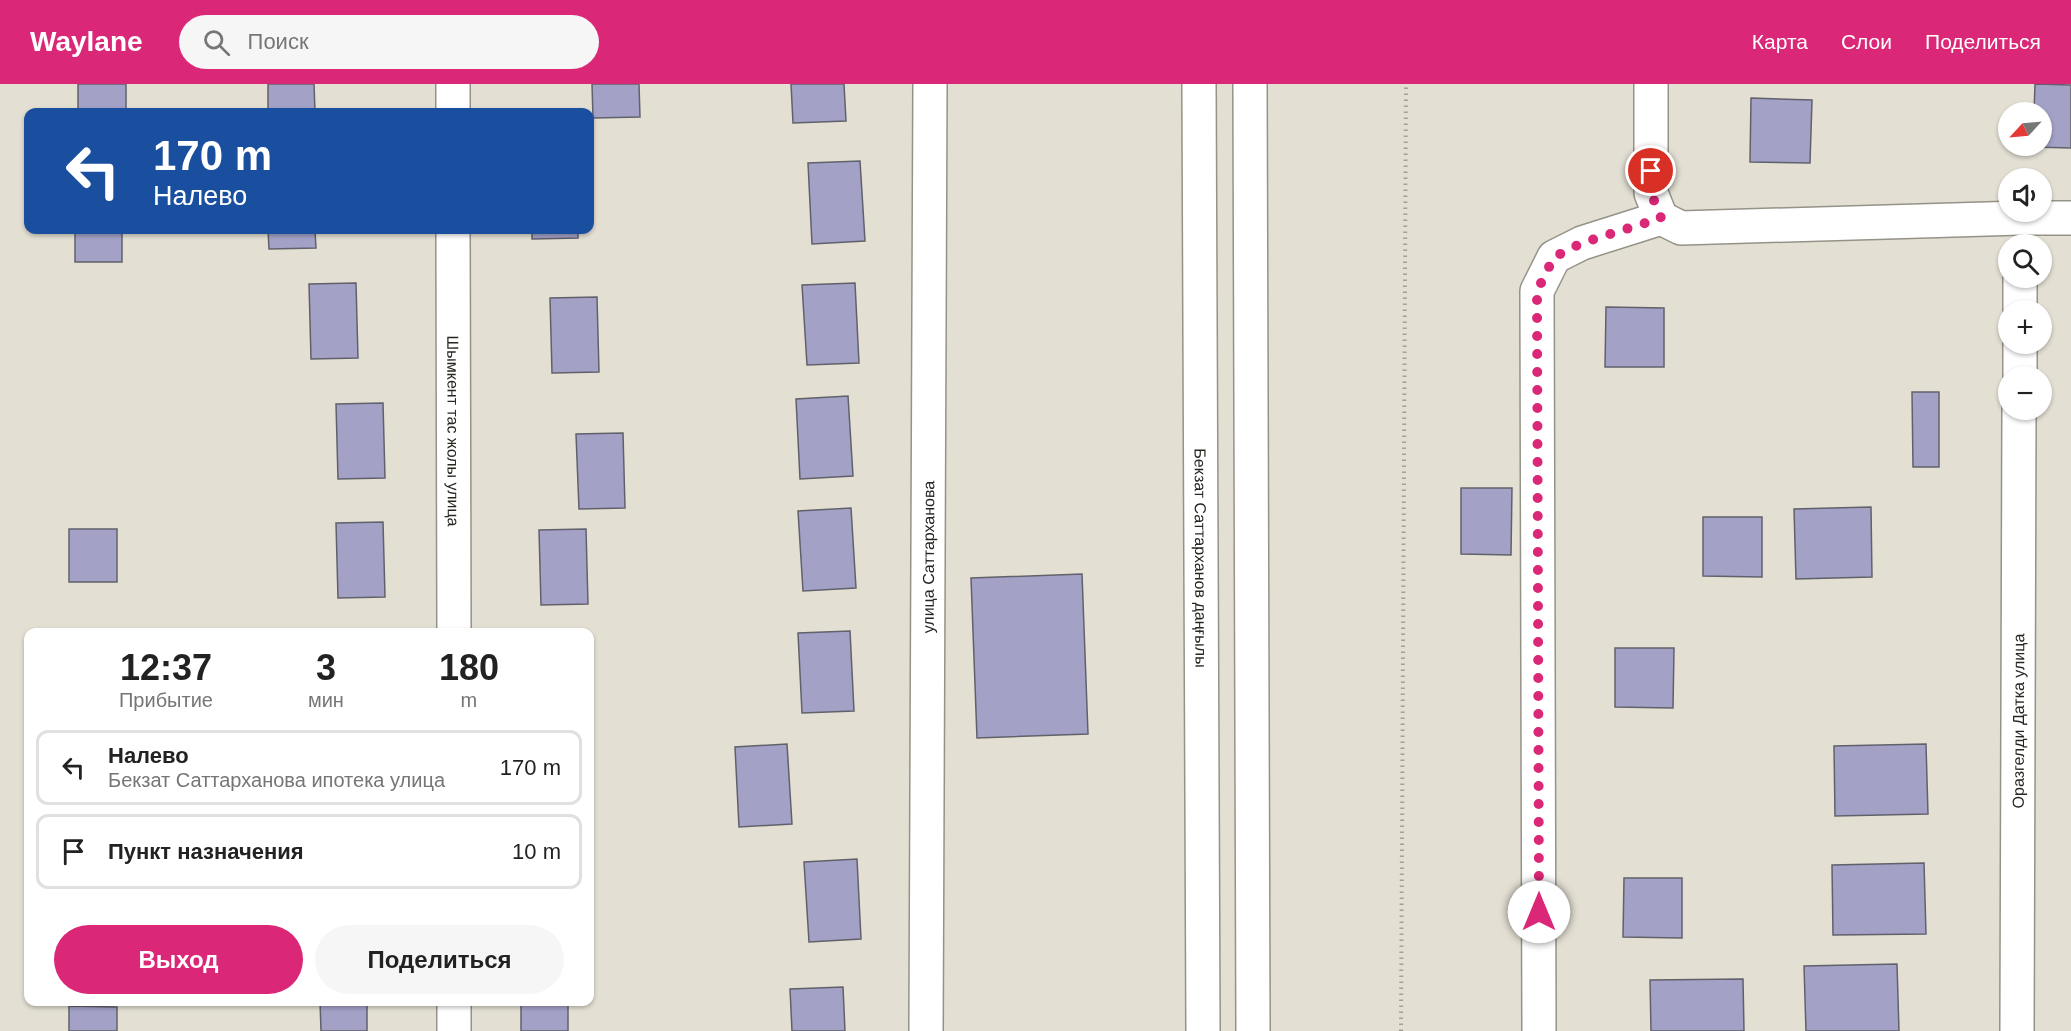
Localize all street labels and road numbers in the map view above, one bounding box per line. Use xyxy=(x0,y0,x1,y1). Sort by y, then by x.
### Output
street label: Шымкент тас жолы улица xyxy=(444,335,462,527)
street label: Бекзат Саттарханов даңғылы xyxy=(1192,448,1209,668)
street label: улица Саттарханова xyxy=(920,481,937,633)
street label: Оразгелди Датка улица xyxy=(2010,633,2027,808)

